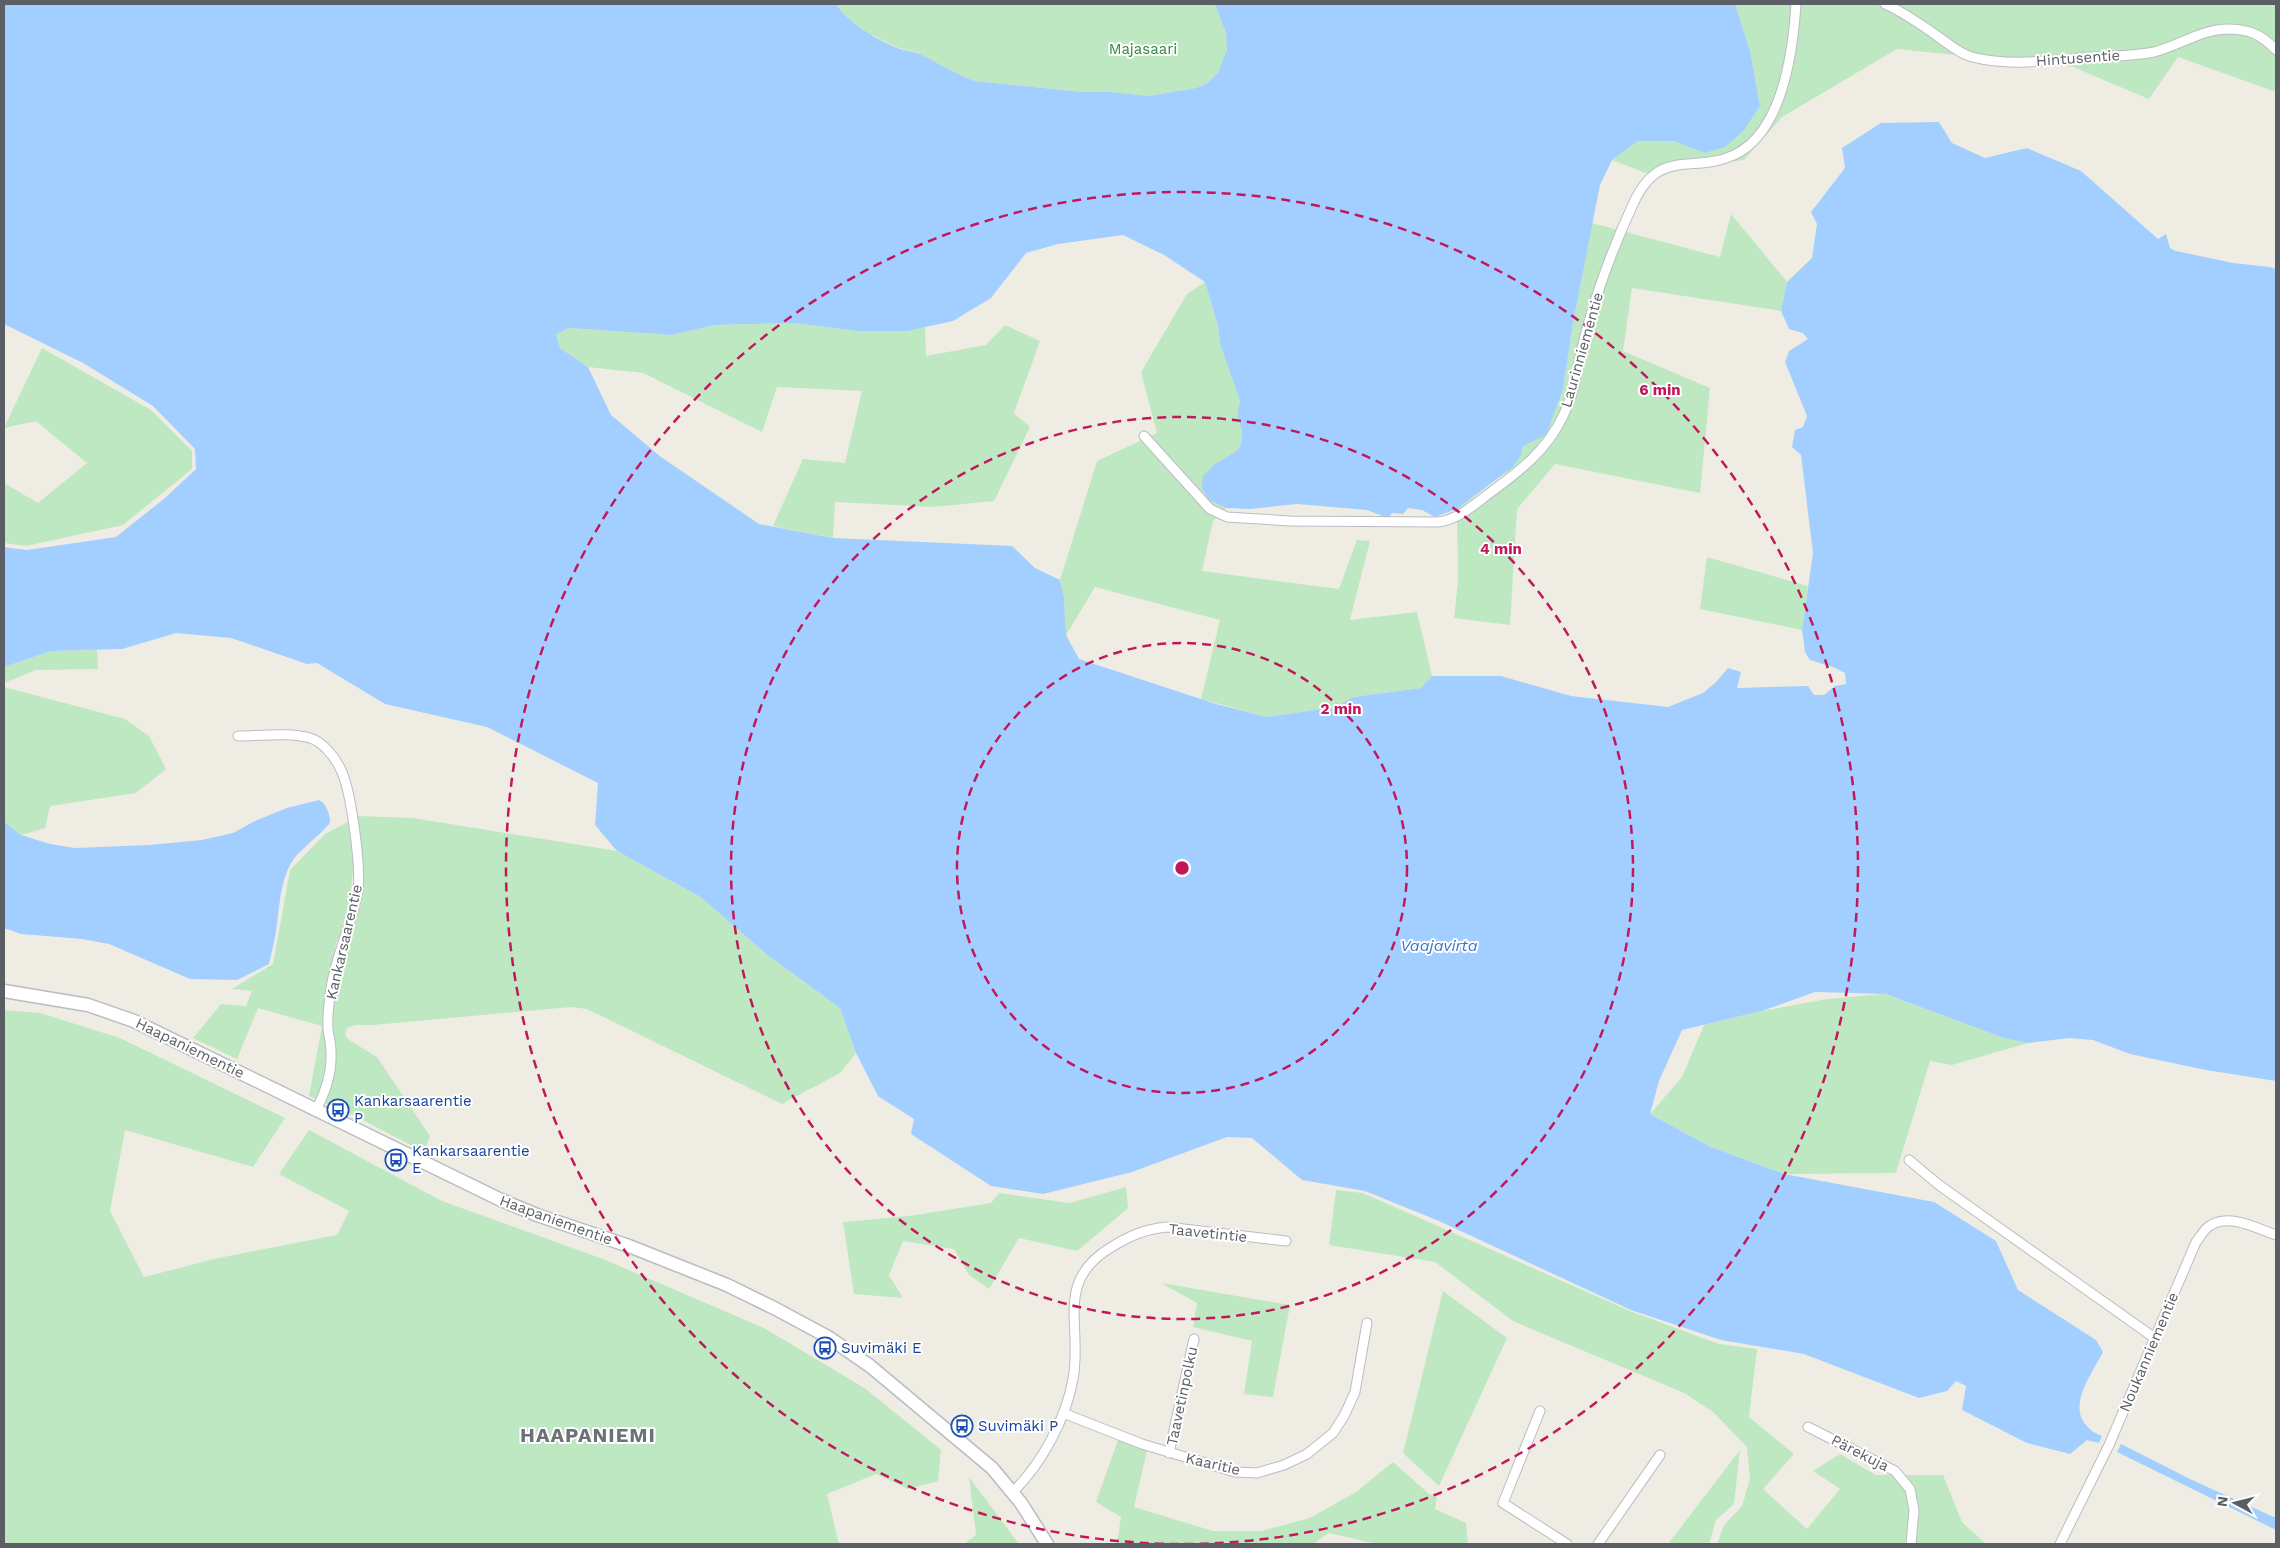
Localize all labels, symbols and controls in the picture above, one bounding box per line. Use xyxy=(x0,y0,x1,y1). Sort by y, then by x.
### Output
park label: Majasaari xyxy=(1109,40,1177,58)
street label: Hintusentie xyxy=(2035,46,2121,70)
street label: Laurinniementie xyxy=(1557,290,1607,410)
text: 6 min xyxy=(1639,381,1681,399)
text: 4 min xyxy=(1480,540,1522,558)
text: 2 min xyxy=(1320,700,1362,718)
centre of rings xyxy=(1173,859,1191,877)
street label: Kankarsaarentie xyxy=(322,883,366,1001)
water label: Vaajavirta xyxy=(1400,936,1478,955)
street label: Haapaniementie xyxy=(133,1014,247,1082)
place label: Kankarsaarentie P xyxy=(354,1092,472,1127)
bus stop icon: Kankarsaarentie P xyxy=(326,1098,350,1122)
place label: Kankarsaarentie E xyxy=(412,1142,530,1177)
bus stop icon: Kankarsaarentie E xyxy=(384,1148,408,1172)
street label: Haapaniementie xyxy=(497,1191,615,1249)
street label: Taavetintie xyxy=(1168,1220,1248,1246)
street label: Noukanniementie xyxy=(2116,1289,2182,1415)
bus stop icon: Suvimäki E xyxy=(813,1336,837,1360)
place label: Suvimäki E xyxy=(841,1339,922,1357)
street label: Taavetinpolku xyxy=(1163,1345,1201,1447)
bus stop icon: Suvimäki P xyxy=(950,1414,974,1438)
place label: Suvimäki P xyxy=(978,1417,1058,1435)
district label: HAAPANIEMI xyxy=(520,1423,656,1447)
street label: Pärekuja xyxy=(1828,1431,1892,1475)
street label: Kaaritie xyxy=(1184,1449,1242,1479)
north arrow xyxy=(2210,1478,2260,1528)
text: N xyxy=(2214,1495,2231,1508)

